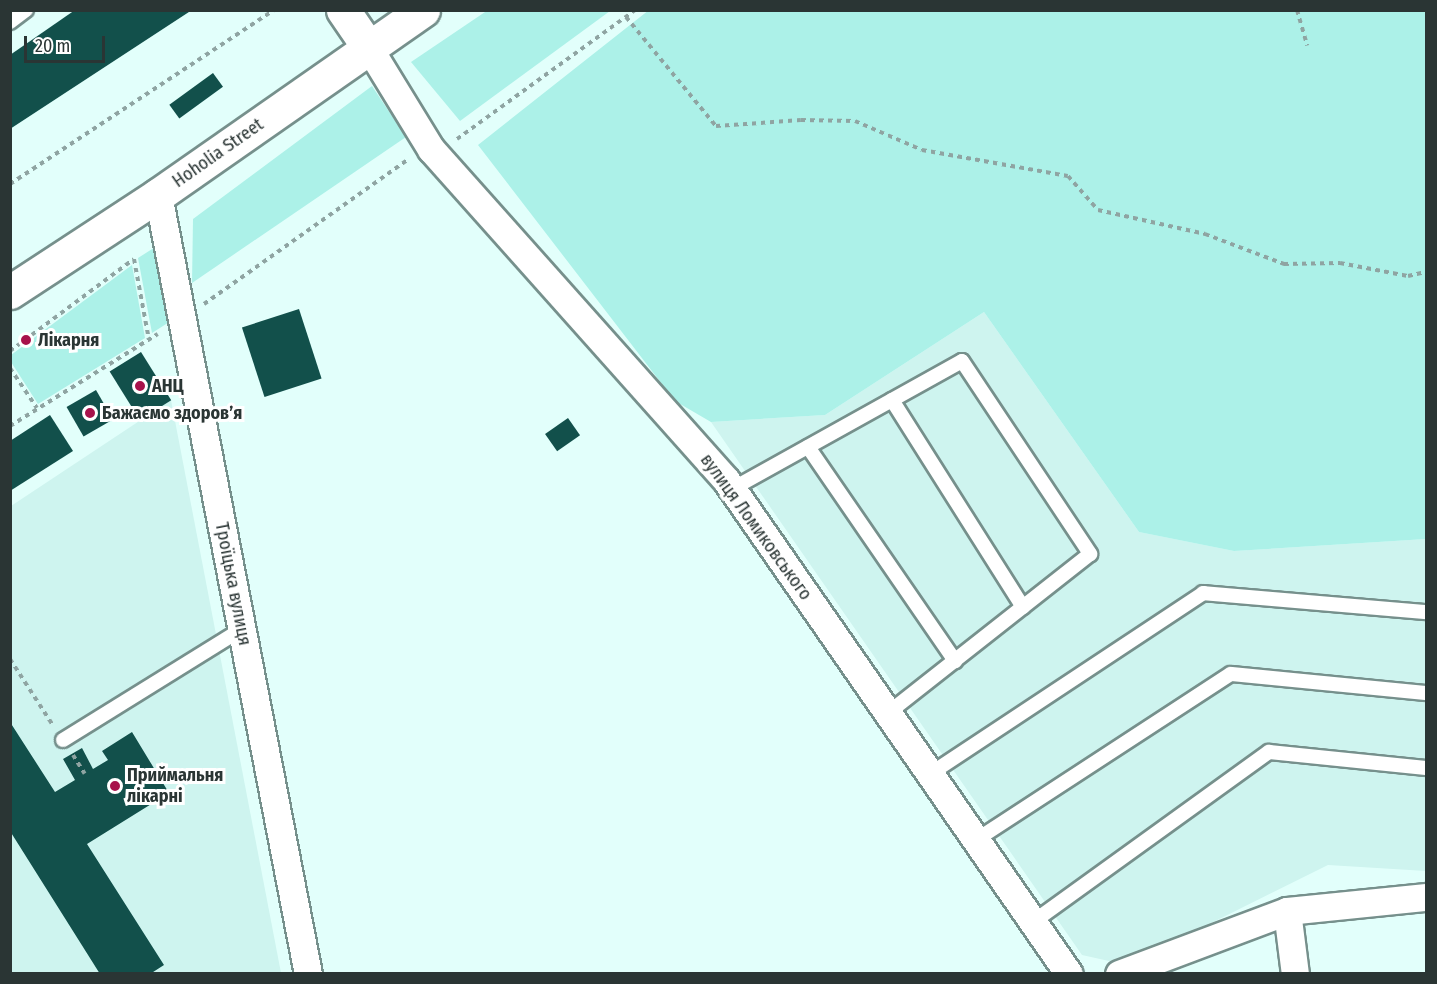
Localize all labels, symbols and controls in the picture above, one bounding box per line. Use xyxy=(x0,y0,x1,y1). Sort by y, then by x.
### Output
scale bar xyxy=(27,24,108,62)
text: 20 m xyxy=(35,35,70,57)
street label: Hoholia Street xyxy=(168,114,268,192)
place label: Лікарня xyxy=(38,329,99,351)
marker: Лікарня xyxy=(19,333,33,347)
place label: АНЦ xyxy=(152,375,184,397)
marker: АНЦ xyxy=(133,379,147,393)
place label: Бажаємо здоровʼя xyxy=(102,402,242,424)
marker: Бажаємо здоровʼя xyxy=(83,406,97,420)
street label: вулиця Ломиковського xyxy=(696,450,816,604)
street label: Троїцька вулиця xyxy=(210,521,256,647)
place label: Приймальня лікарні xyxy=(127,765,223,808)
marker: Приймальня лікарні xyxy=(108,779,122,793)

